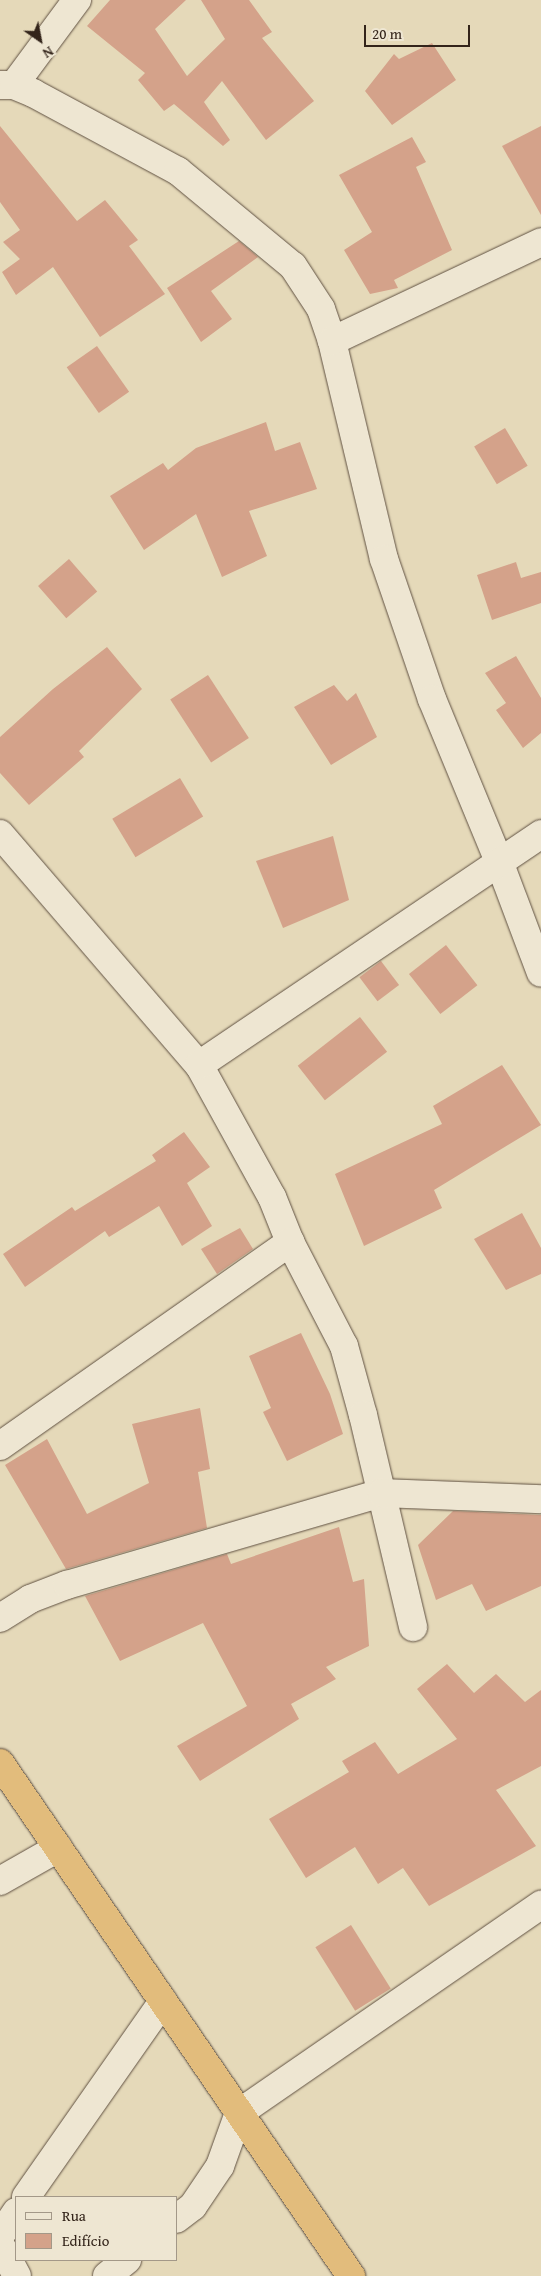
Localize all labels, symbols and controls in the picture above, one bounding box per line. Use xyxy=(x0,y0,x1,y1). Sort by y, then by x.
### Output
north arrow xyxy=(15,15,65,65)
scale bar xyxy=(366,15,472,47)
text: 20 m xyxy=(372,23,402,44)
text: N xyxy=(39,42,58,64)
legend xyxy=(15,2196,178,2261)
text: Rua xyxy=(62,2205,86,2226)
text: Edifício xyxy=(62,2230,109,2251)

